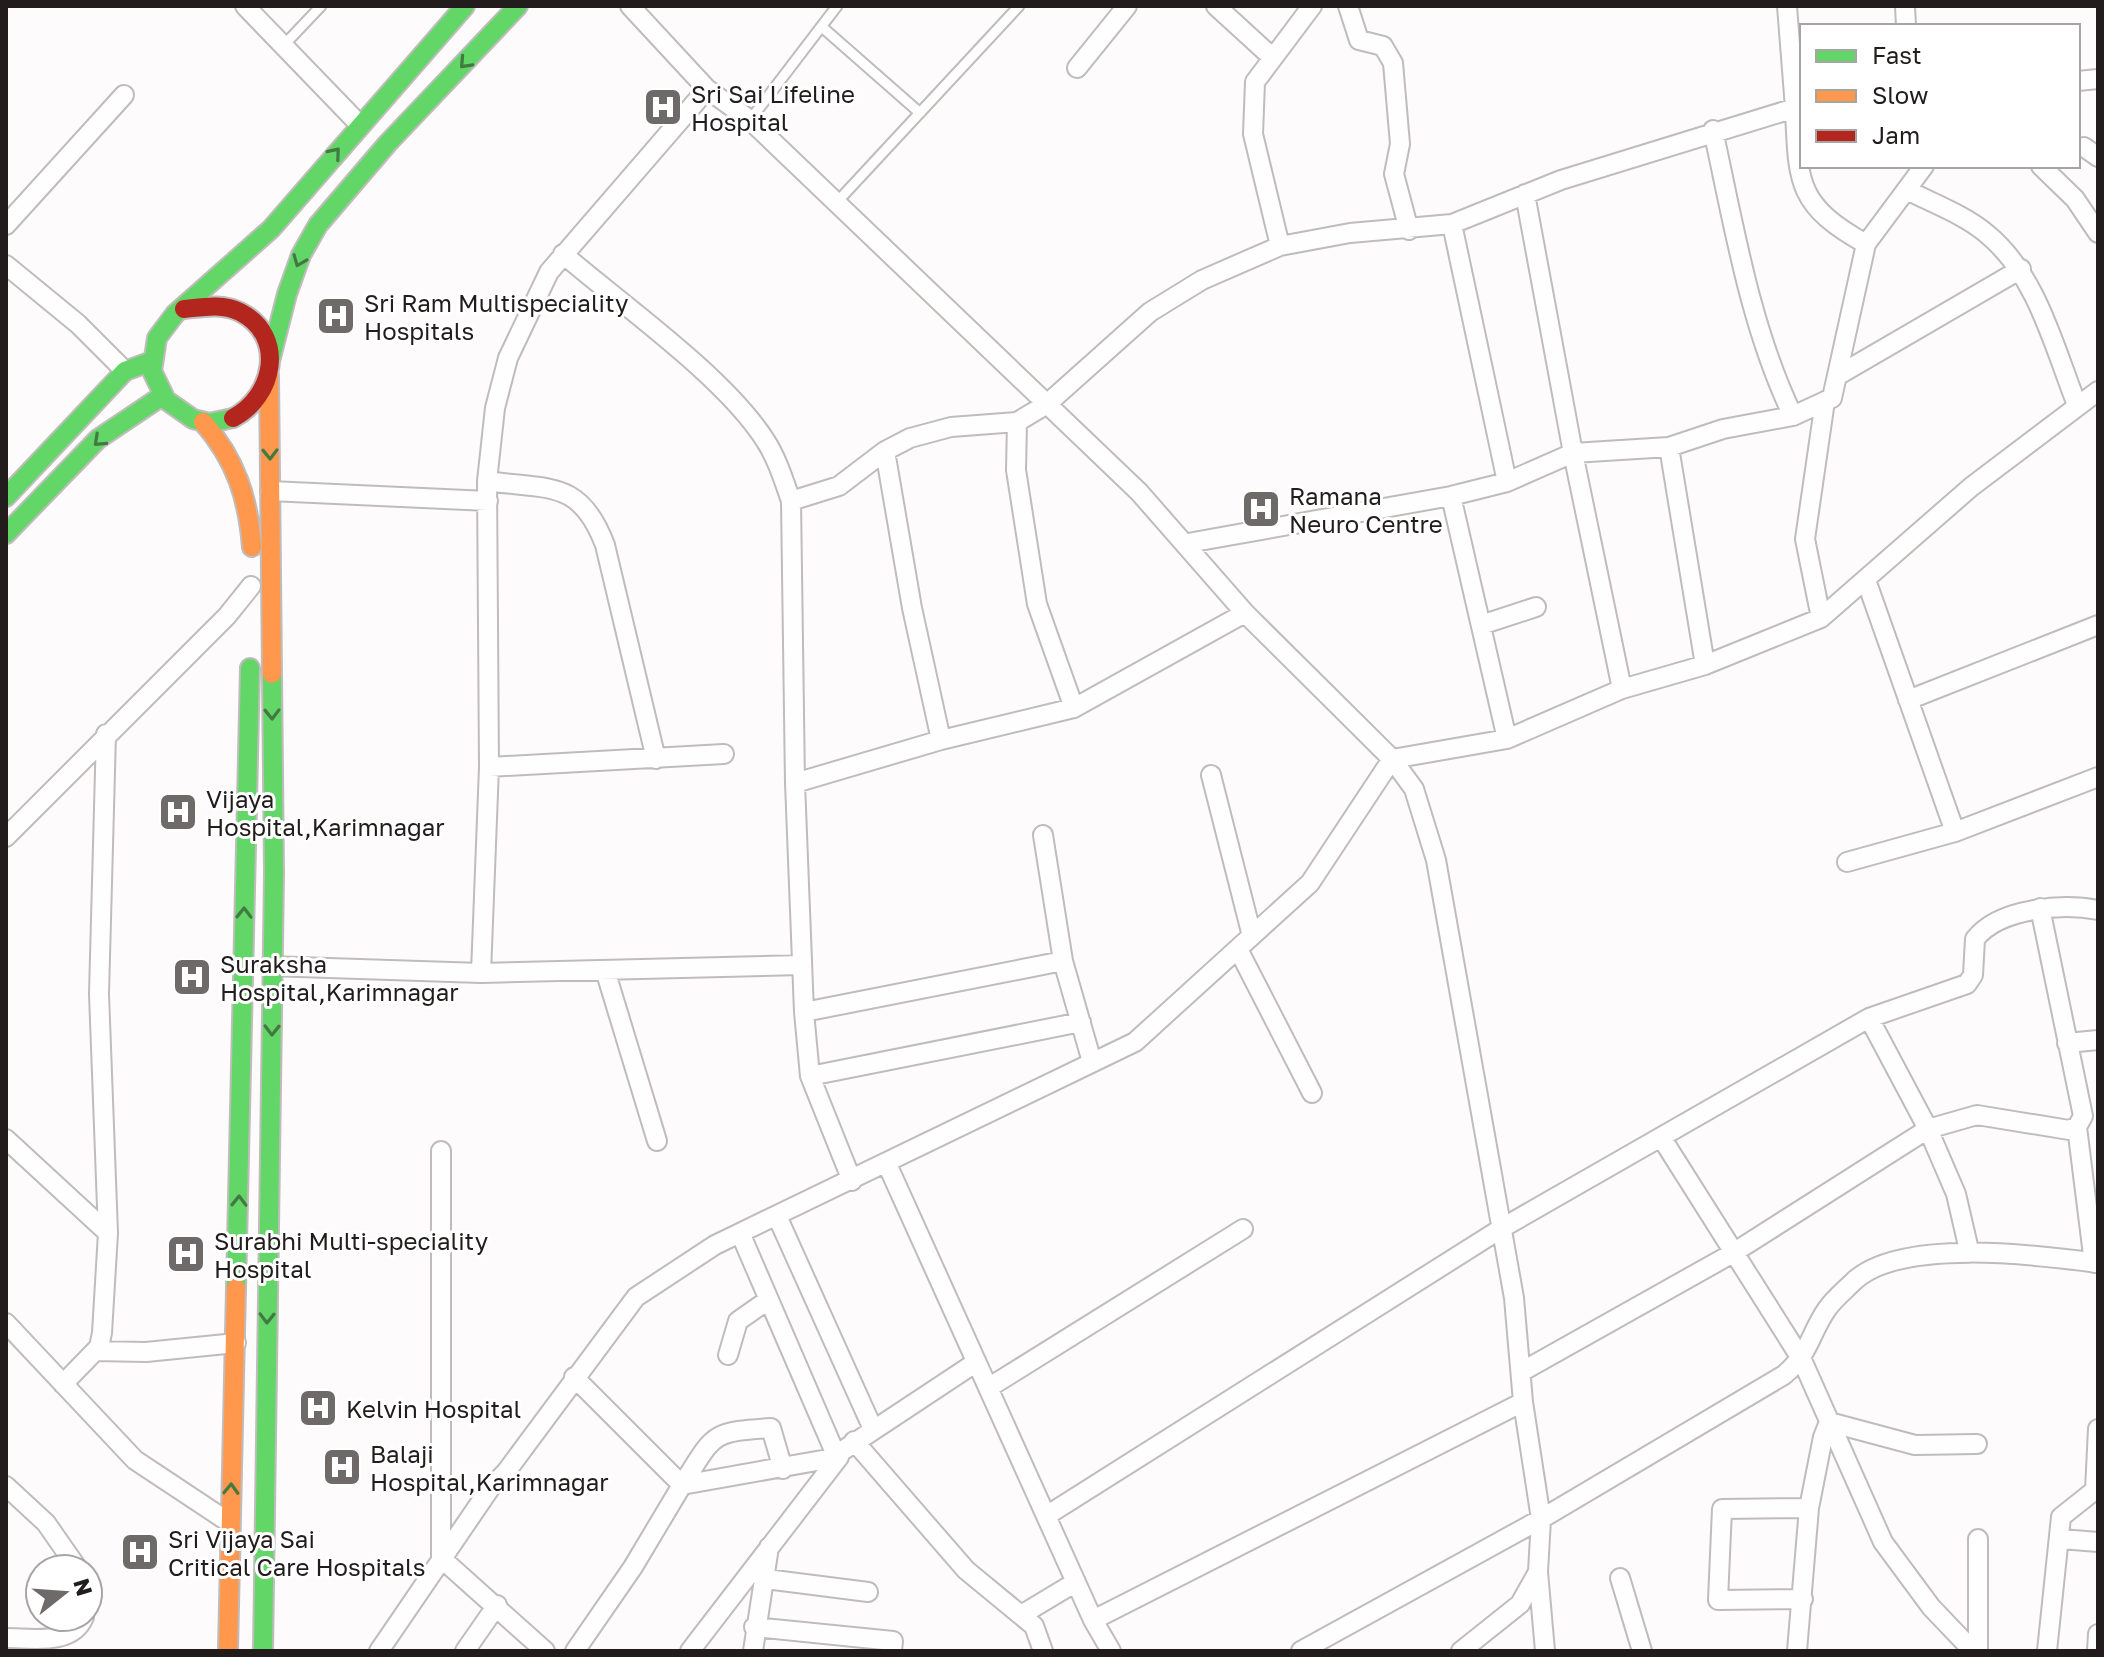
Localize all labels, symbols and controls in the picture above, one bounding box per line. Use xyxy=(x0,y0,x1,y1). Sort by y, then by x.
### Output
legend xyxy=(1800,24,2080,168)
text: Fast xyxy=(1872,40,1922,69)
one-way arrow xyxy=(460,53,474,68)
place label: Sri Sai Lifeline Hospital xyxy=(691,79,855,136)
text: Slow xyxy=(1872,80,1928,109)
hospital icon: Sri Sai Lifeline Hospital xyxy=(642,86,684,128)
text: Jam xyxy=(1872,120,1920,149)
one-way arrow xyxy=(325,148,340,162)
one-way arrow xyxy=(292,253,309,267)
place label: Sri Ram Multispeciality Hospitals xyxy=(364,288,629,345)
hospital icon: Sri Ram Multispeciality Hospitals xyxy=(315,295,357,337)
one-way arrow xyxy=(93,431,108,445)
one-way arrow xyxy=(261,448,279,461)
place label: Ramana Neuro Centre xyxy=(1289,481,1443,538)
hospital icon: Ramana Neuro Centre xyxy=(1240,488,1282,530)
one-way arrow xyxy=(264,708,281,721)
place label: Vijaya Hospital,Karimnagar xyxy=(206,784,445,841)
hospital icon: Vijaya Hospital,Karimnagar xyxy=(157,791,199,833)
one-way arrow xyxy=(236,906,253,919)
place label: Suraksha Hospital,Karimnagar xyxy=(220,949,459,1006)
hospital icon: Suraksha Hospital,Karimnagar xyxy=(171,956,213,998)
one-way arrow xyxy=(263,1024,281,1037)
one-way arrow xyxy=(230,1194,247,1207)
place label: Surabhi Multi-speciality Hospital xyxy=(214,1226,488,1283)
hospital icon: Surabhi Multi-speciality Hospital xyxy=(165,1233,207,1275)
one-way arrow xyxy=(259,1312,276,1325)
hospital icon: Kelvin Hospital xyxy=(297,1387,339,1429)
place label: Kelvin Hospital xyxy=(346,1394,521,1423)
place label: Balaji Hospital,Karimnagar xyxy=(370,1439,609,1496)
hospital icon: Balaji Hospital,Karimnagar xyxy=(321,1446,363,1488)
one-way arrow xyxy=(222,1482,239,1495)
place label: Sri Vijaya Sai Critical Care Hospitals xyxy=(168,1524,426,1581)
hospital icon: Sri Vijaya Sai Critical Care Hospitals xyxy=(119,1531,161,1573)
north arrow xyxy=(24,1553,104,1633)
text: N xyxy=(68,1575,99,1599)

